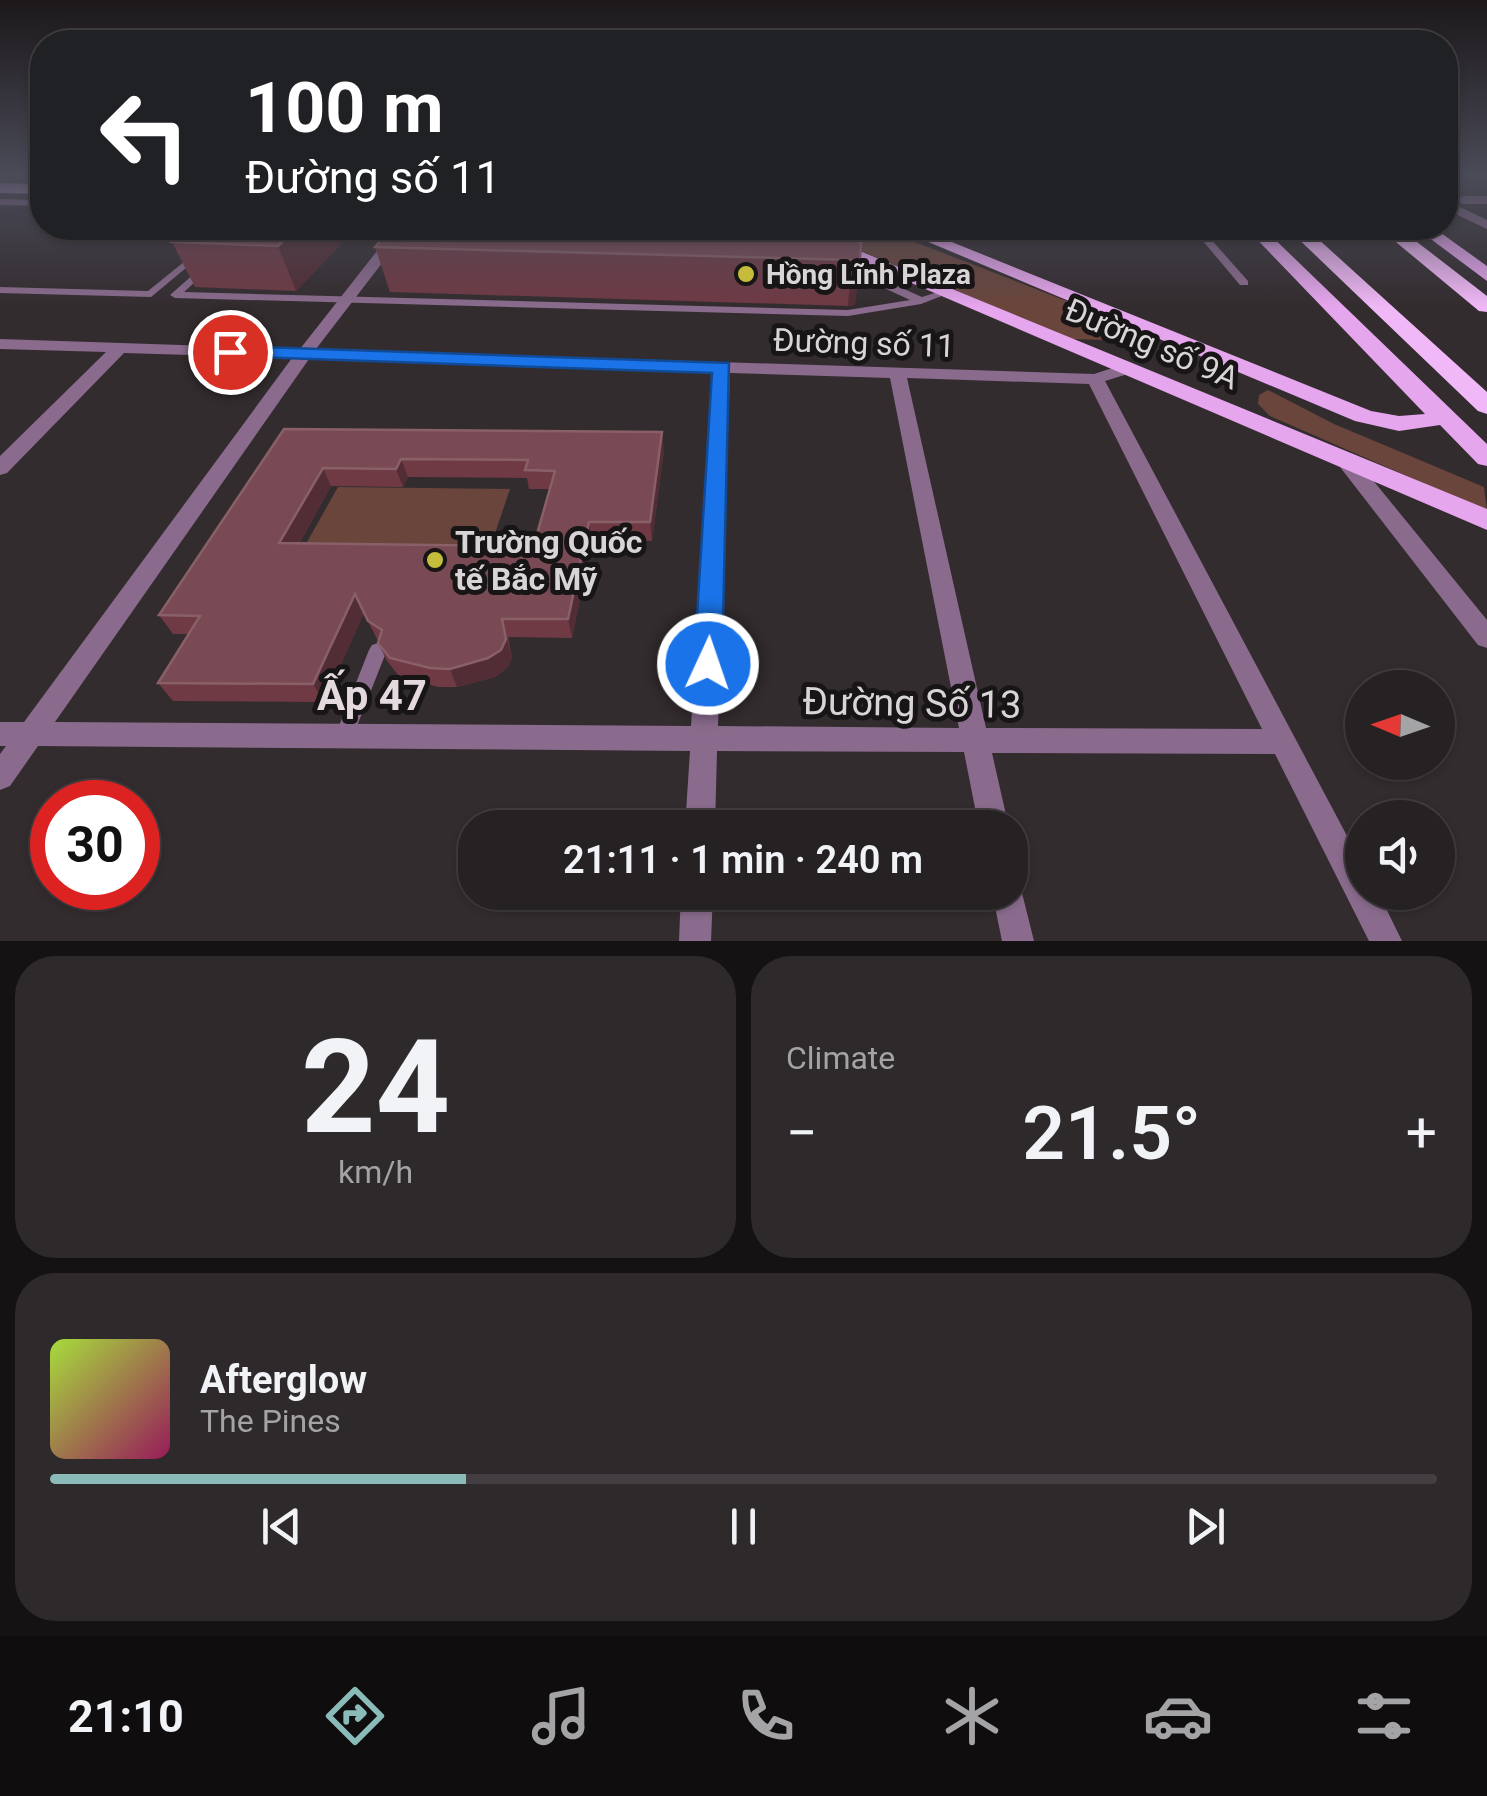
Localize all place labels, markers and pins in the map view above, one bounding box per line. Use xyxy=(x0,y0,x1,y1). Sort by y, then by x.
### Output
place label: Hồng Lĩnh Plaza xyxy=(766,258,971,291)
marker: Hồng Lĩnh Plaza xyxy=(735,263,757,285)
pin xyxy=(188,310,273,395)
place label: Trường Quốc tế Bắc Mỹ xyxy=(455,523,642,598)
marker: Trường Quốc tế Bắc Mỹ xyxy=(424,549,446,571)

